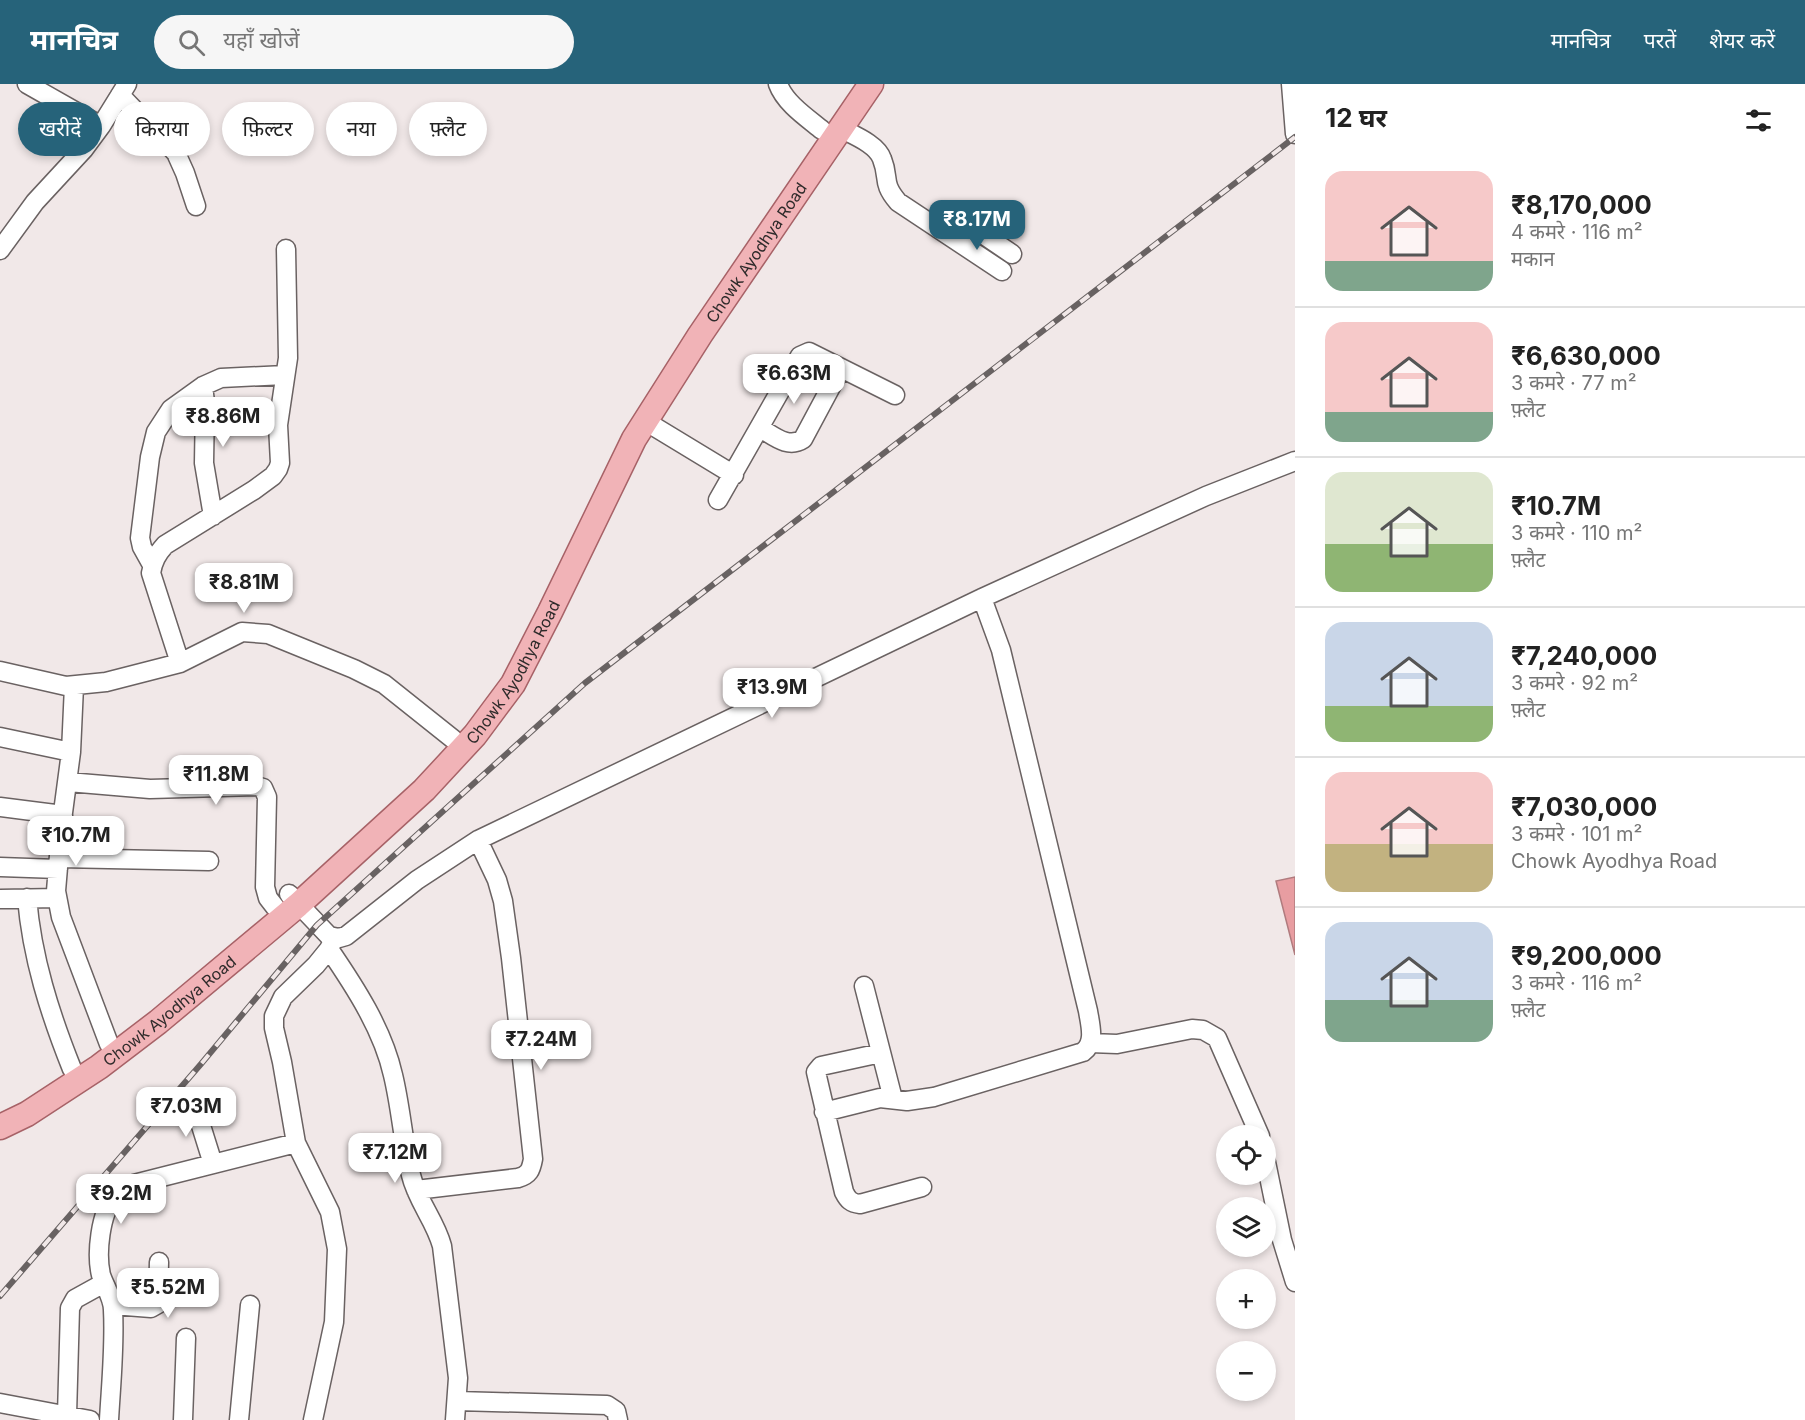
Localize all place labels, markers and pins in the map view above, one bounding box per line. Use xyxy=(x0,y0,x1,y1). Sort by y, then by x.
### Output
pin: ₹8.17M xyxy=(928,200,1026,251)
pin: ₹6.63M xyxy=(745,354,843,405)
pin: ₹8.86M xyxy=(174,397,272,448)
pin: ₹8.81M xyxy=(195,563,293,614)
pin: ₹13.9M xyxy=(723,668,821,719)
pin: ₹11.8M xyxy=(167,755,265,806)
pin: ₹10.7M xyxy=(27,816,125,867)
pin: ₹7.24M xyxy=(492,1020,590,1071)
pin: ₹7.03M xyxy=(137,1087,235,1138)
pin: ₹7.12M xyxy=(346,1133,444,1184)
pin: ₹9.2M xyxy=(79,1174,163,1225)
pin: ₹5.52M xyxy=(119,1268,217,1319)

